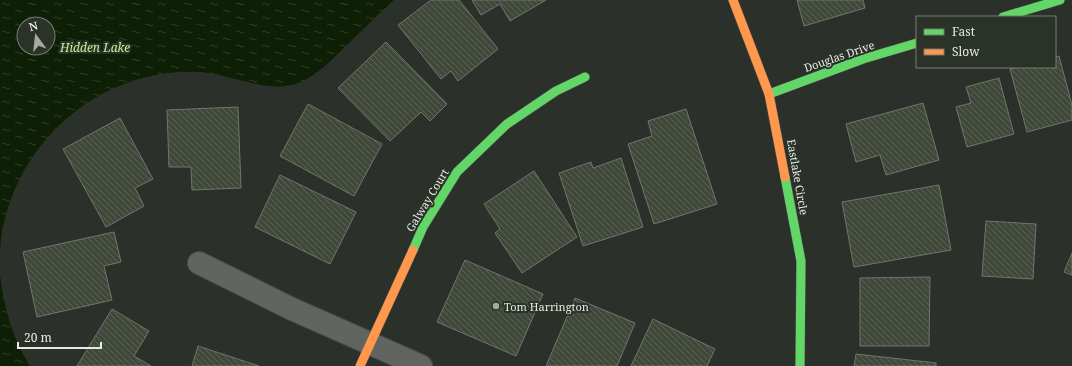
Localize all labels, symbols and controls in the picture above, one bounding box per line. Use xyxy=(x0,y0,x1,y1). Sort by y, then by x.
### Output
north arrow xyxy=(16,16,56,56)
legend xyxy=(916,16,1056,68)
text: N xyxy=(27,17,40,34)
text: Fast xyxy=(952,23,975,40)
street label: Douglas Drive xyxy=(802,37,876,75)
water label: Hidden Lake xyxy=(59,39,130,56)
text: Slow xyxy=(952,43,980,60)
street label: Eastlake Circle xyxy=(784,138,812,216)
street label: Galway Court xyxy=(402,166,452,234)
place label: Tom Harrington xyxy=(504,299,589,314)
marker: Tom Harrington xyxy=(491,301,501,311)
scale bar xyxy=(18,324,101,350)
text: 20 m xyxy=(24,329,52,346)

